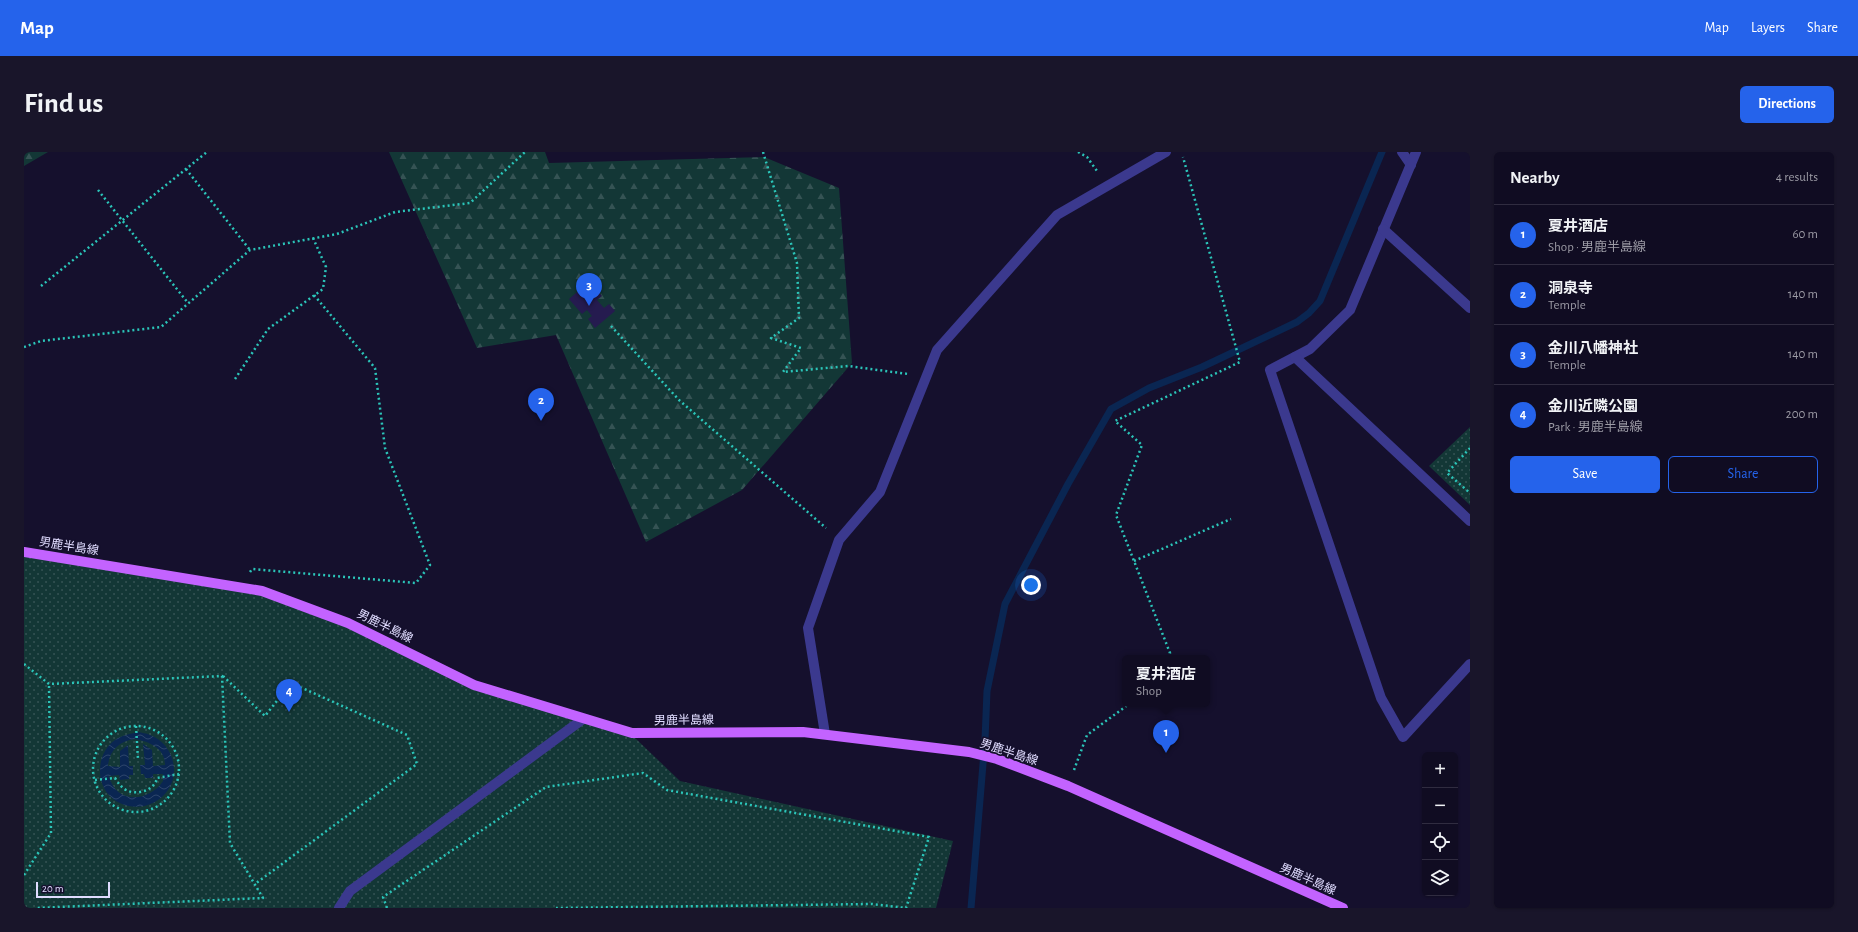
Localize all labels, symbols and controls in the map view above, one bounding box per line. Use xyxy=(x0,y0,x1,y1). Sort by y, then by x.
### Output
text: Map xyxy=(20,19,54,38)
text: Map xyxy=(1704,21,1729,35)
text: Layers xyxy=(1751,21,1785,35)
text: Share xyxy=(1807,21,1838,35)
button: Directions xyxy=(1740,86,1834,123)
text: Find us xyxy=(24,90,103,118)
text: Nearby xyxy=(1510,169,1560,186)
text: 4 results xyxy=(1776,171,1818,184)
text: 夏井酒店 xyxy=(1548,219,1608,234)
text: 1 xyxy=(1521,228,1525,241)
text: 60 m xyxy=(1792,228,1818,241)
text: Shop · 男鹿半島線 xyxy=(1548,241,1646,254)
pin: 3 xyxy=(576,273,602,306)
text: 洞泉寺 xyxy=(1548,281,1593,296)
text: 2 xyxy=(1520,288,1526,301)
text: 140 m xyxy=(1788,288,1818,301)
text: Temple xyxy=(1548,299,1586,312)
text: 金川八幡神社 xyxy=(1548,341,1638,356)
text: 3 xyxy=(1520,348,1526,361)
text: 140 m xyxy=(1788,348,1818,361)
text: Temple xyxy=(1548,359,1586,372)
pin: 2 xyxy=(528,388,554,421)
text: 金川近隣公園 xyxy=(1548,399,1638,414)
text: 4 xyxy=(1520,408,1526,421)
text: 200 m xyxy=(1786,408,1818,421)
text: Park · 男鹿半島線 xyxy=(1548,421,1643,434)
button: Save xyxy=(1510,456,1660,493)
button: Share xyxy=(1668,456,1818,493)
street label: 男鹿半島線 xyxy=(38,534,100,557)
your location xyxy=(1021,575,1041,595)
street label: 男鹿半島線 xyxy=(355,607,415,645)
popup xyxy=(1122,655,1210,707)
text: 夏井酒店 xyxy=(1136,667,1196,682)
pin: 4 xyxy=(276,679,302,712)
text: Shop xyxy=(1136,685,1162,698)
street label: 男鹿半島線 xyxy=(654,712,714,727)
pin: 1 xyxy=(1153,720,1179,753)
street label: 男鹿半島線 xyxy=(979,736,1040,767)
map controls xyxy=(1422,752,1458,896)
button: + xyxy=(1422,752,1458,788)
button: − xyxy=(1422,788,1458,824)
button: locate xyxy=(1422,824,1458,860)
street label: 男鹿半島線 xyxy=(1278,860,1338,897)
button: layers xyxy=(1422,860,1458,896)
scale bar xyxy=(36,880,110,899)
text: 20 m xyxy=(42,883,63,894)

